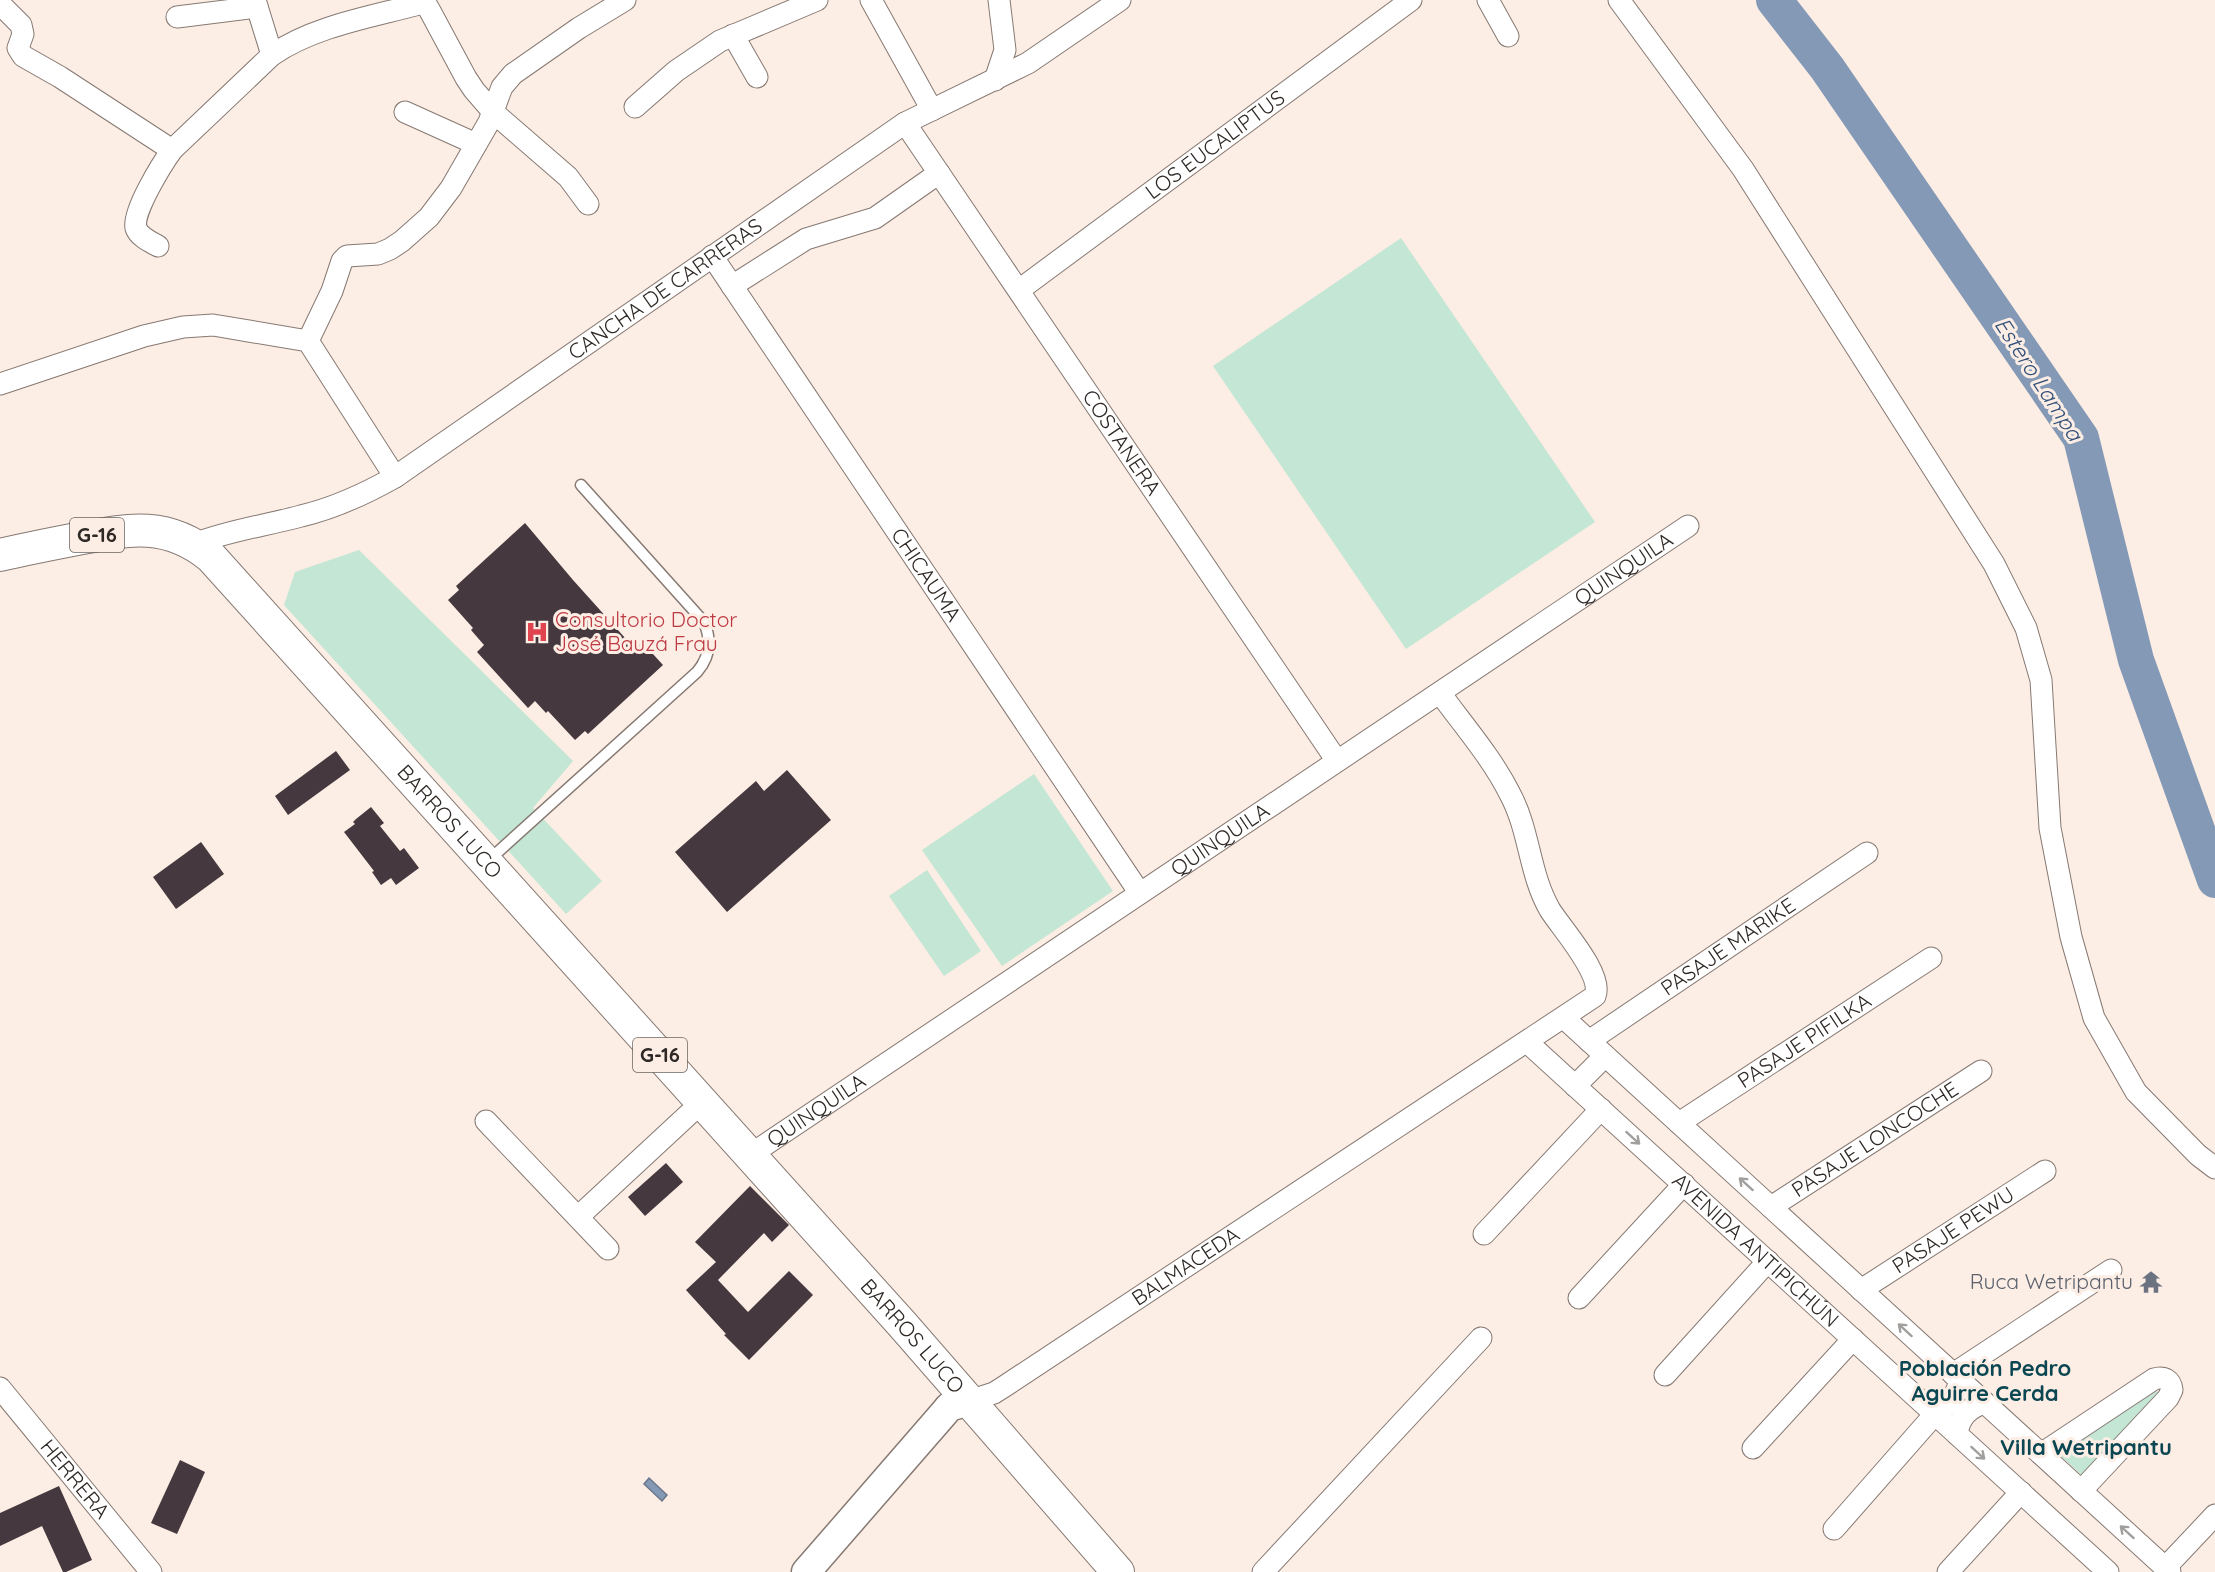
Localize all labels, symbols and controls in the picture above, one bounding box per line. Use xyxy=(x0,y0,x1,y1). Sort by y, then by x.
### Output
street label: LOS EUCALIPTUS xyxy=(1140,84,1289,204)
street label: CANCHA DE CARRERAS xyxy=(563,212,767,365)
water label: Estero Lampa xyxy=(1989,312,2090,447)
street label: COSTANERA xyxy=(1077,384,1167,500)
road number: G-16 xyxy=(70,518,124,552)
street label: CHICAUMA xyxy=(886,523,968,626)
street label: QUINQUILA xyxy=(1569,526,1677,611)
place label: Consultorio Doctor José Bauzá Frau xyxy=(555,606,737,656)
hospital icon: Consultorio Doctor José Bauzá Frau xyxy=(524,619,550,645)
street label: BARROS LUCO xyxy=(392,759,508,883)
street label: QUINQUILA xyxy=(1165,797,1274,881)
street label: PASAJE MARIKE xyxy=(1655,891,1800,1001)
street label: PASAJE PIFILKA xyxy=(1732,987,1876,1093)
road number: G-16 xyxy=(633,1038,687,1072)
street label: QUINQUILA xyxy=(762,1067,870,1152)
street label: PASAJE LONCOCHE xyxy=(1786,1075,1963,1202)
one-way arrow xyxy=(1625,1131,1640,1145)
street label: AVENIDA ANTIPICHÚN xyxy=(1667,1167,1845,1332)
one-way arrow xyxy=(1738,1177,1753,1191)
street label: PASAJE PEWU xyxy=(1887,1180,2019,1278)
street label: BALMACEDA xyxy=(1127,1221,1244,1311)
place label: Ruca Wetripantu xyxy=(1970,1268,2133,1294)
temple icon: Ruca Wetripantu xyxy=(2138,1269,2164,1295)
street label: BARROS LUCO xyxy=(855,1273,970,1398)
one-way arrow xyxy=(1898,1323,1913,1337)
district label: Población Pedro Aguirre Cerda xyxy=(1899,1354,2071,1407)
district label: Villa Wetripantu xyxy=(2000,1433,2172,1461)
street label: HERRERA xyxy=(36,1434,116,1523)
one-way arrow xyxy=(1971,1446,1986,1460)
one-way arrow xyxy=(2119,1525,2134,1540)

